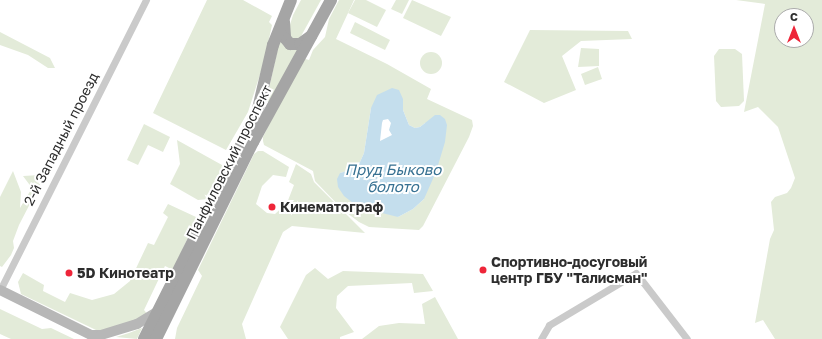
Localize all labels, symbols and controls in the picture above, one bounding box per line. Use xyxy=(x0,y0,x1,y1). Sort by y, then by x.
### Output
north arrow xyxy=(774,8,814,48)
text: С xyxy=(790,10,798,23)
street label: 2-й Западный проезд xyxy=(20,70,102,208)
street label: Панфиловский проспект xyxy=(183,82,275,242)
water label: Пруд Быково болото xyxy=(345,160,441,195)
place label: Кинематограф xyxy=(280,199,383,215)
marker: Кинематограф xyxy=(267,202,277,212)
place label: Спортивно-досуговый центр ГБУ "Талисман" xyxy=(491,254,648,286)
place label: 5D Кинотеатр xyxy=(77,265,174,281)
marker: Спортивно-досуговый центр ГБУ "Талисман" xyxy=(478,265,488,275)
marker: 5D Кинотеатр xyxy=(64,268,74,278)

